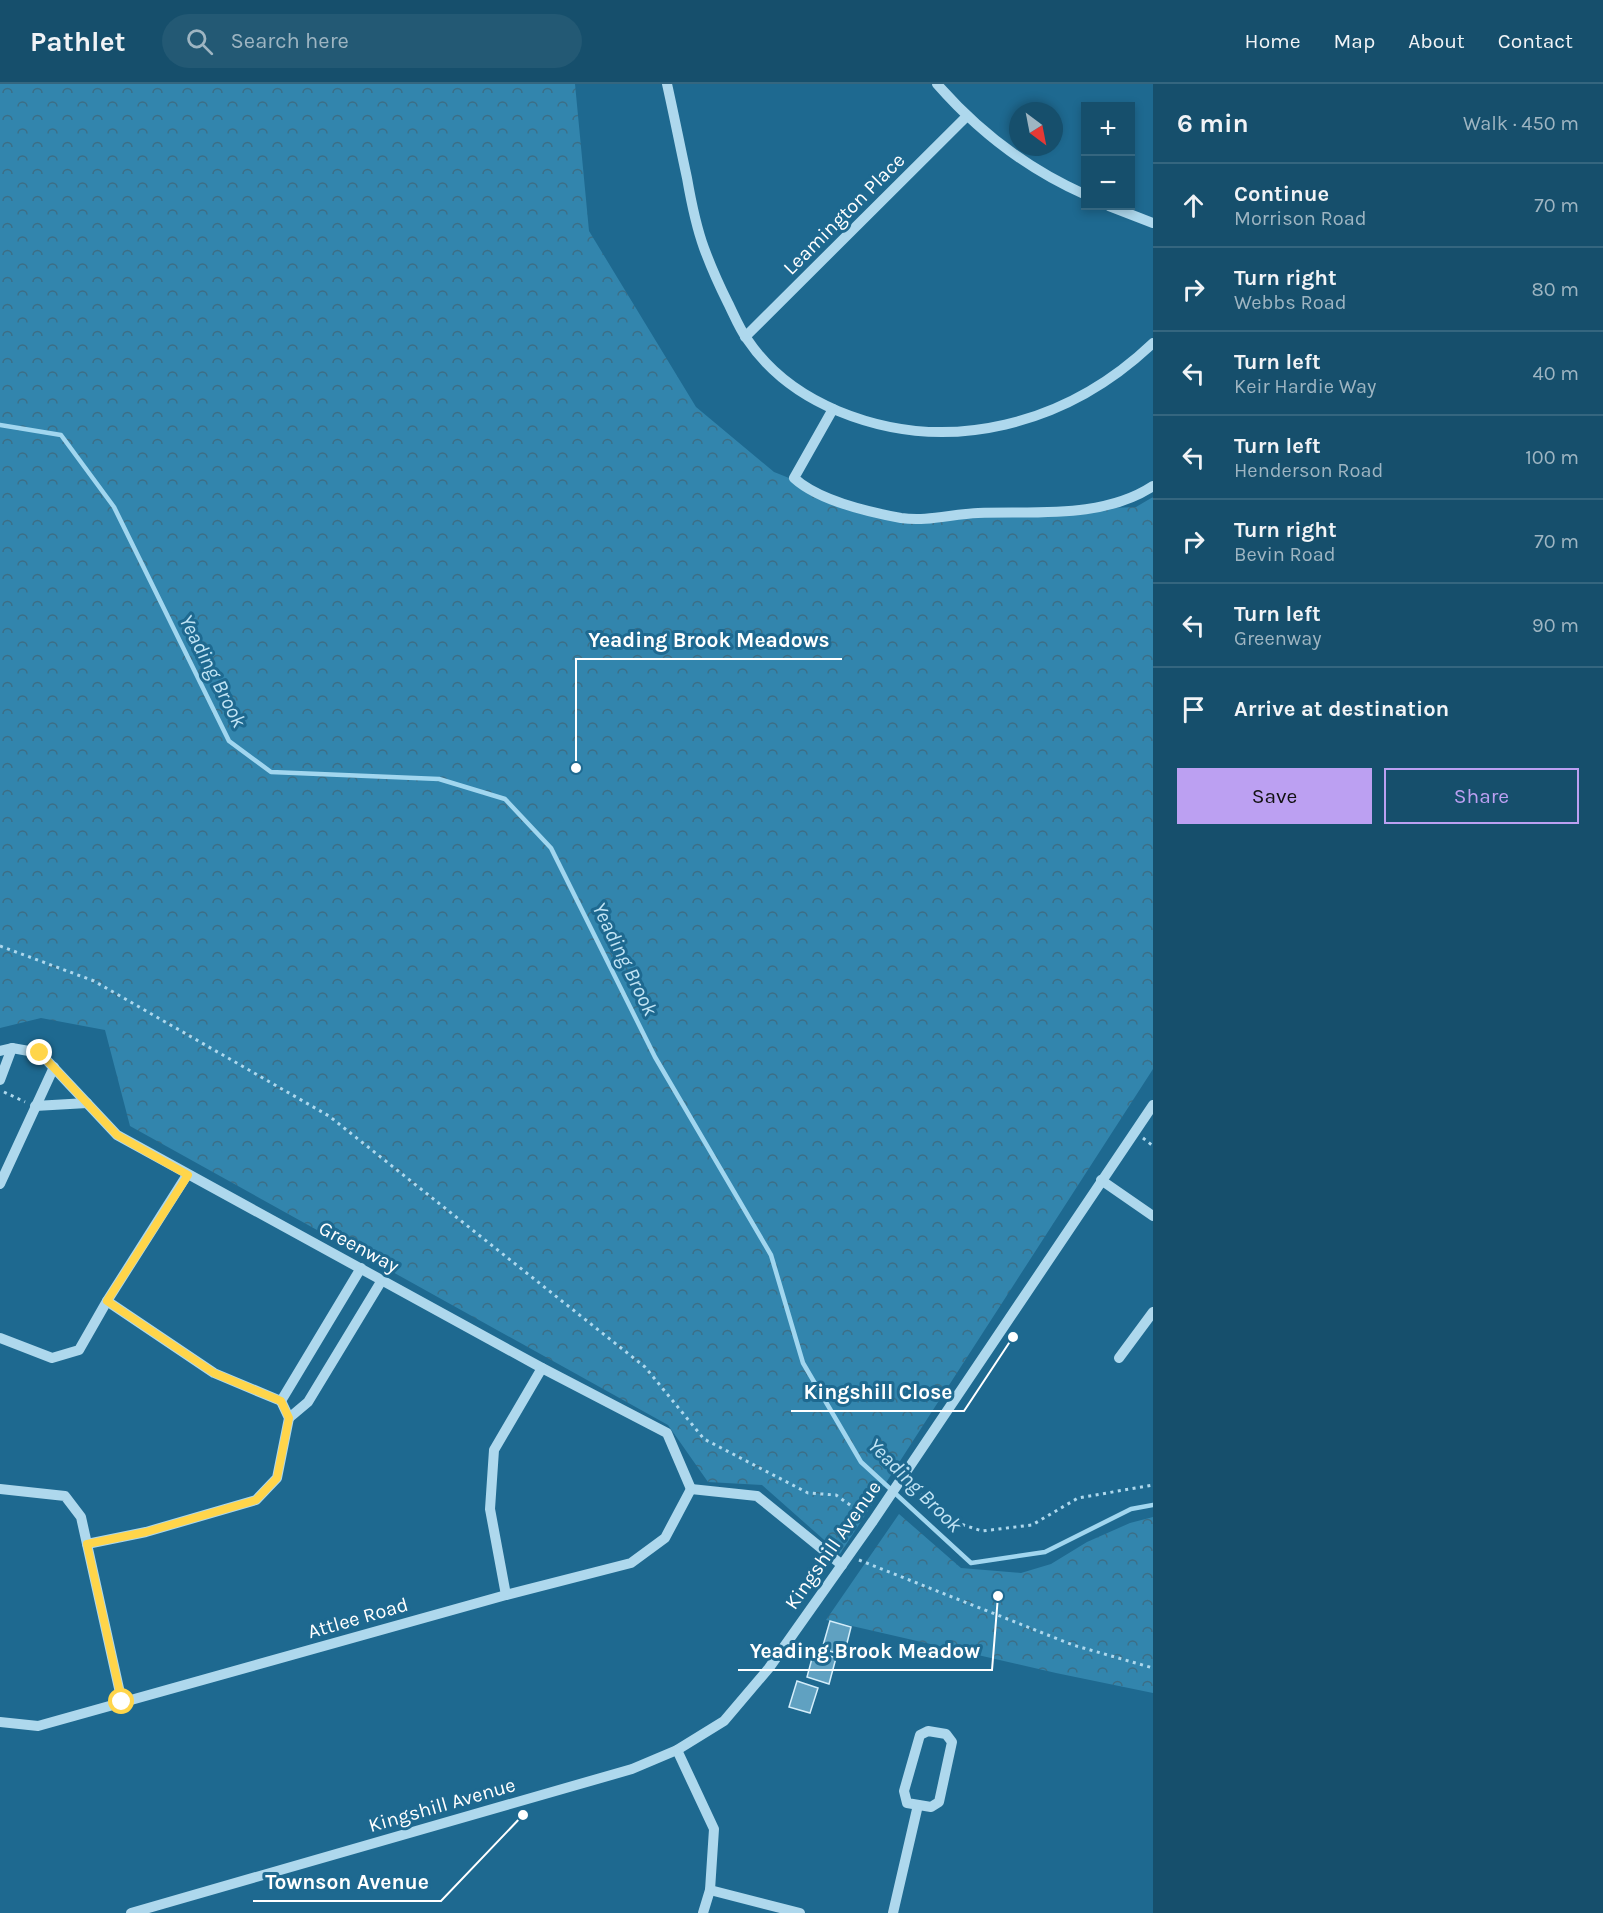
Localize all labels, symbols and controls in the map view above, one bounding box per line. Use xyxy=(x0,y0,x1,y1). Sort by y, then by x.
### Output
search box xyxy=(162,14,582,68)
text: Pathlet xyxy=(30,25,126,58)
icon: search xyxy=(183,25,216,58)
text: Search here xyxy=(231,28,349,54)
text: Home xyxy=(1245,29,1301,53)
text: Map xyxy=(1334,29,1375,53)
text: About xyxy=(1408,29,1465,53)
text: Contact xyxy=(1498,29,1573,53)
north arrow xyxy=(1009,102,1063,156)
map controls xyxy=(1081,102,1135,210)
button: + xyxy=(1081,102,1135,156)
text: 6 min xyxy=(1177,108,1249,139)
text: Walk · 450 m xyxy=(1463,112,1579,135)
street label: Leamington Place xyxy=(779,149,909,279)
button: − xyxy=(1081,156,1135,210)
text: Continue xyxy=(1234,181,1329,207)
icon: ahead xyxy=(1177,189,1210,222)
text: 70 m xyxy=(1534,194,1579,217)
text: Morrison Road xyxy=(1234,207,1367,230)
text: Turn right xyxy=(1234,265,1337,291)
icon: right xyxy=(1177,273,1210,306)
text: 80 m xyxy=(1531,278,1579,301)
text: Webbs Road xyxy=(1234,291,1347,314)
text: Turn left xyxy=(1234,349,1321,375)
icon: left xyxy=(1177,357,1210,390)
text: 40 m xyxy=(1533,362,1579,385)
text: Keir Hardie Way xyxy=(1234,375,1376,398)
text: Turn left xyxy=(1234,433,1321,459)
icon: left xyxy=(1177,441,1210,474)
text: 100 m xyxy=(1525,446,1579,469)
text: Henderson Road xyxy=(1234,459,1383,482)
text: Turn right xyxy=(1234,517,1337,543)
icon: right xyxy=(1177,525,1210,558)
text: 70 m xyxy=(1534,530,1579,553)
text: Bevin Road xyxy=(1234,543,1336,566)
text: Turn left xyxy=(1234,601,1321,627)
icon: left xyxy=(1177,609,1210,642)
water label: Yeading Brook xyxy=(174,611,252,732)
text: 90 m xyxy=(1532,614,1579,637)
callout: Yeading Brook Meadows xyxy=(576,620,842,659)
text: Greenway xyxy=(1234,627,1322,650)
text: Yeading Brook Meadows xyxy=(588,628,830,652)
icon: arrive xyxy=(1177,693,1210,726)
text: Arrive at destination xyxy=(1234,696,1449,722)
button: Save xyxy=(1177,768,1372,824)
button: Share xyxy=(1384,768,1579,824)
water label: Yeading Brook xyxy=(587,898,663,1020)
route end xyxy=(26,1039,52,1065)
street label: Greenway xyxy=(315,1216,403,1278)
callout: Kingshill Close xyxy=(791,1372,964,1411)
text: Kingshill Close xyxy=(804,1380,952,1404)
water label: Yeading Brook xyxy=(863,1433,967,1537)
street label: Kingshill Avenue xyxy=(780,1476,886,1614)
street label: Attlee Road xyxy=(305,1593,411,1643)
callout: Yeading Brook Meadow xyxy=(738,1631,992,1670)
text: Yeading Brook Meadow xyxy=(750,1639,980,1663)
route start xyxy=(108,1688,134,1714)
street label: Kingshill Avenue xyxy=(366,1773,518,1837)
callout: Townson Avenue xyxy=(253,1862,441,1901)
text: Townson Avenue xyxy=(265,1870,429,1894)

